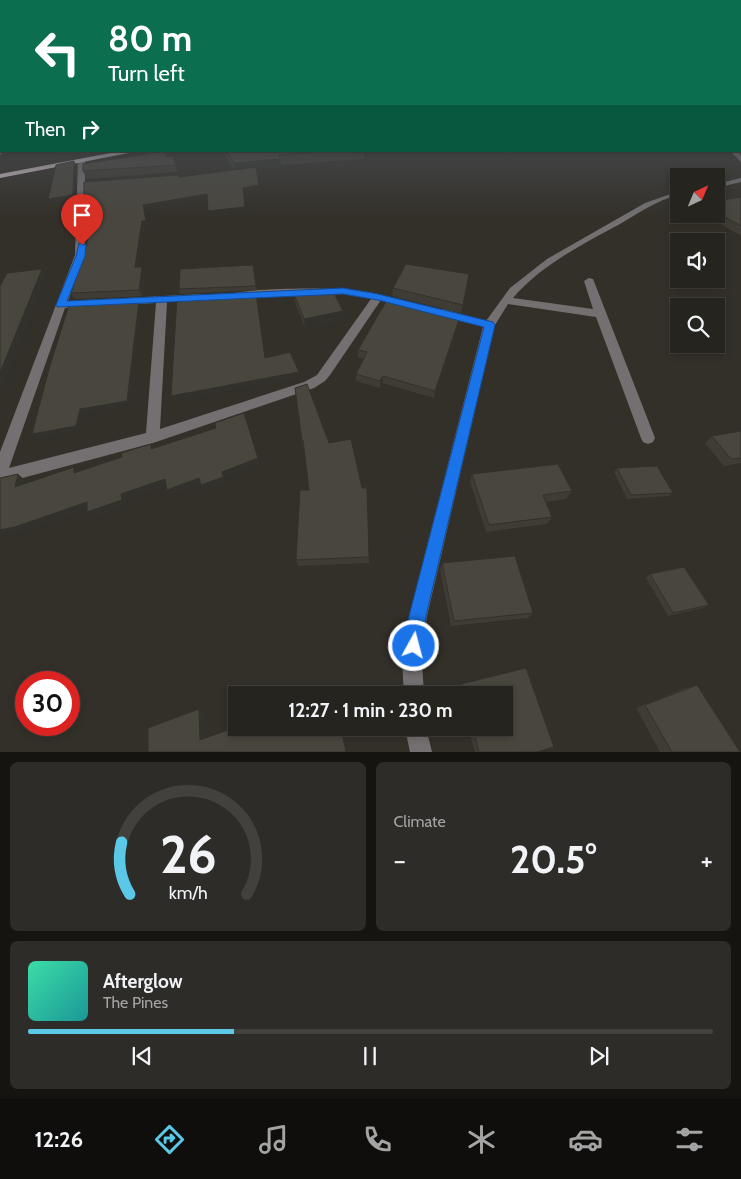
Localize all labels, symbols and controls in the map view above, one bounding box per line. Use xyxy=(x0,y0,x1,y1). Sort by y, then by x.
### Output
text: 80 m xyxy=(108,17,192,60)
icon: left xyxy=(25,20,90,85)
text: Turn left xyxy=(108,60,185,87)
icon: right xyxy=(76,115,104,143)
text: Then xyxy=(25,118,66,141)
north arrow xyxy=(670,168,725,222)
map controls xyxy=(670,168,725,353)
pin xyxy=(61,194,103,245)
icon: arrive xyxy=(68,201,96,229)
button: sound xyxy=(670,233,725,288)
button: search xyxy=(670,298,725,353)
position arrow xyxy=(387,619,439,671)
speed limit sign: 30 xyxy=(15,671,80,736)
text: 12:27 · 1 min · 230 m xyxy=(288,699,453,722)
text: Climate xyxy=(394,812,446,831)
text: 26 xyxy=(159,823,216,886)
text: 20.5° xyxy=(510,836,596,883)
text: − xyxy=(394,843,406,877)
text: + xyxy=(701,843,713,877)
text: km/h xyxy=(168,882,207,903)
text: Afterglow xyxy=(103,970,183,993)
text: The Pines xyxy=(103,993,168,1012)
icon: previous xyxy=(128,1042,156,1070)
icon: pause xyxy=(356,1042,384,1070)
icon: next xyxy=(585,1042,613,1070)
icon: directions xyxy=(152,1122,187,1157)
icon: music xyxy=(256,1122,291,1157)
icon: phone xyxy=(360,1122,395,1157)
icon: climate xyxy=(464,1122,499,1157)
icon: car xyxy=(568,1122,603,1157)
icon: filters xyxy=(672,1122,707,1157)
text: 12:26 xyxy=(34,1126,83,1153)

